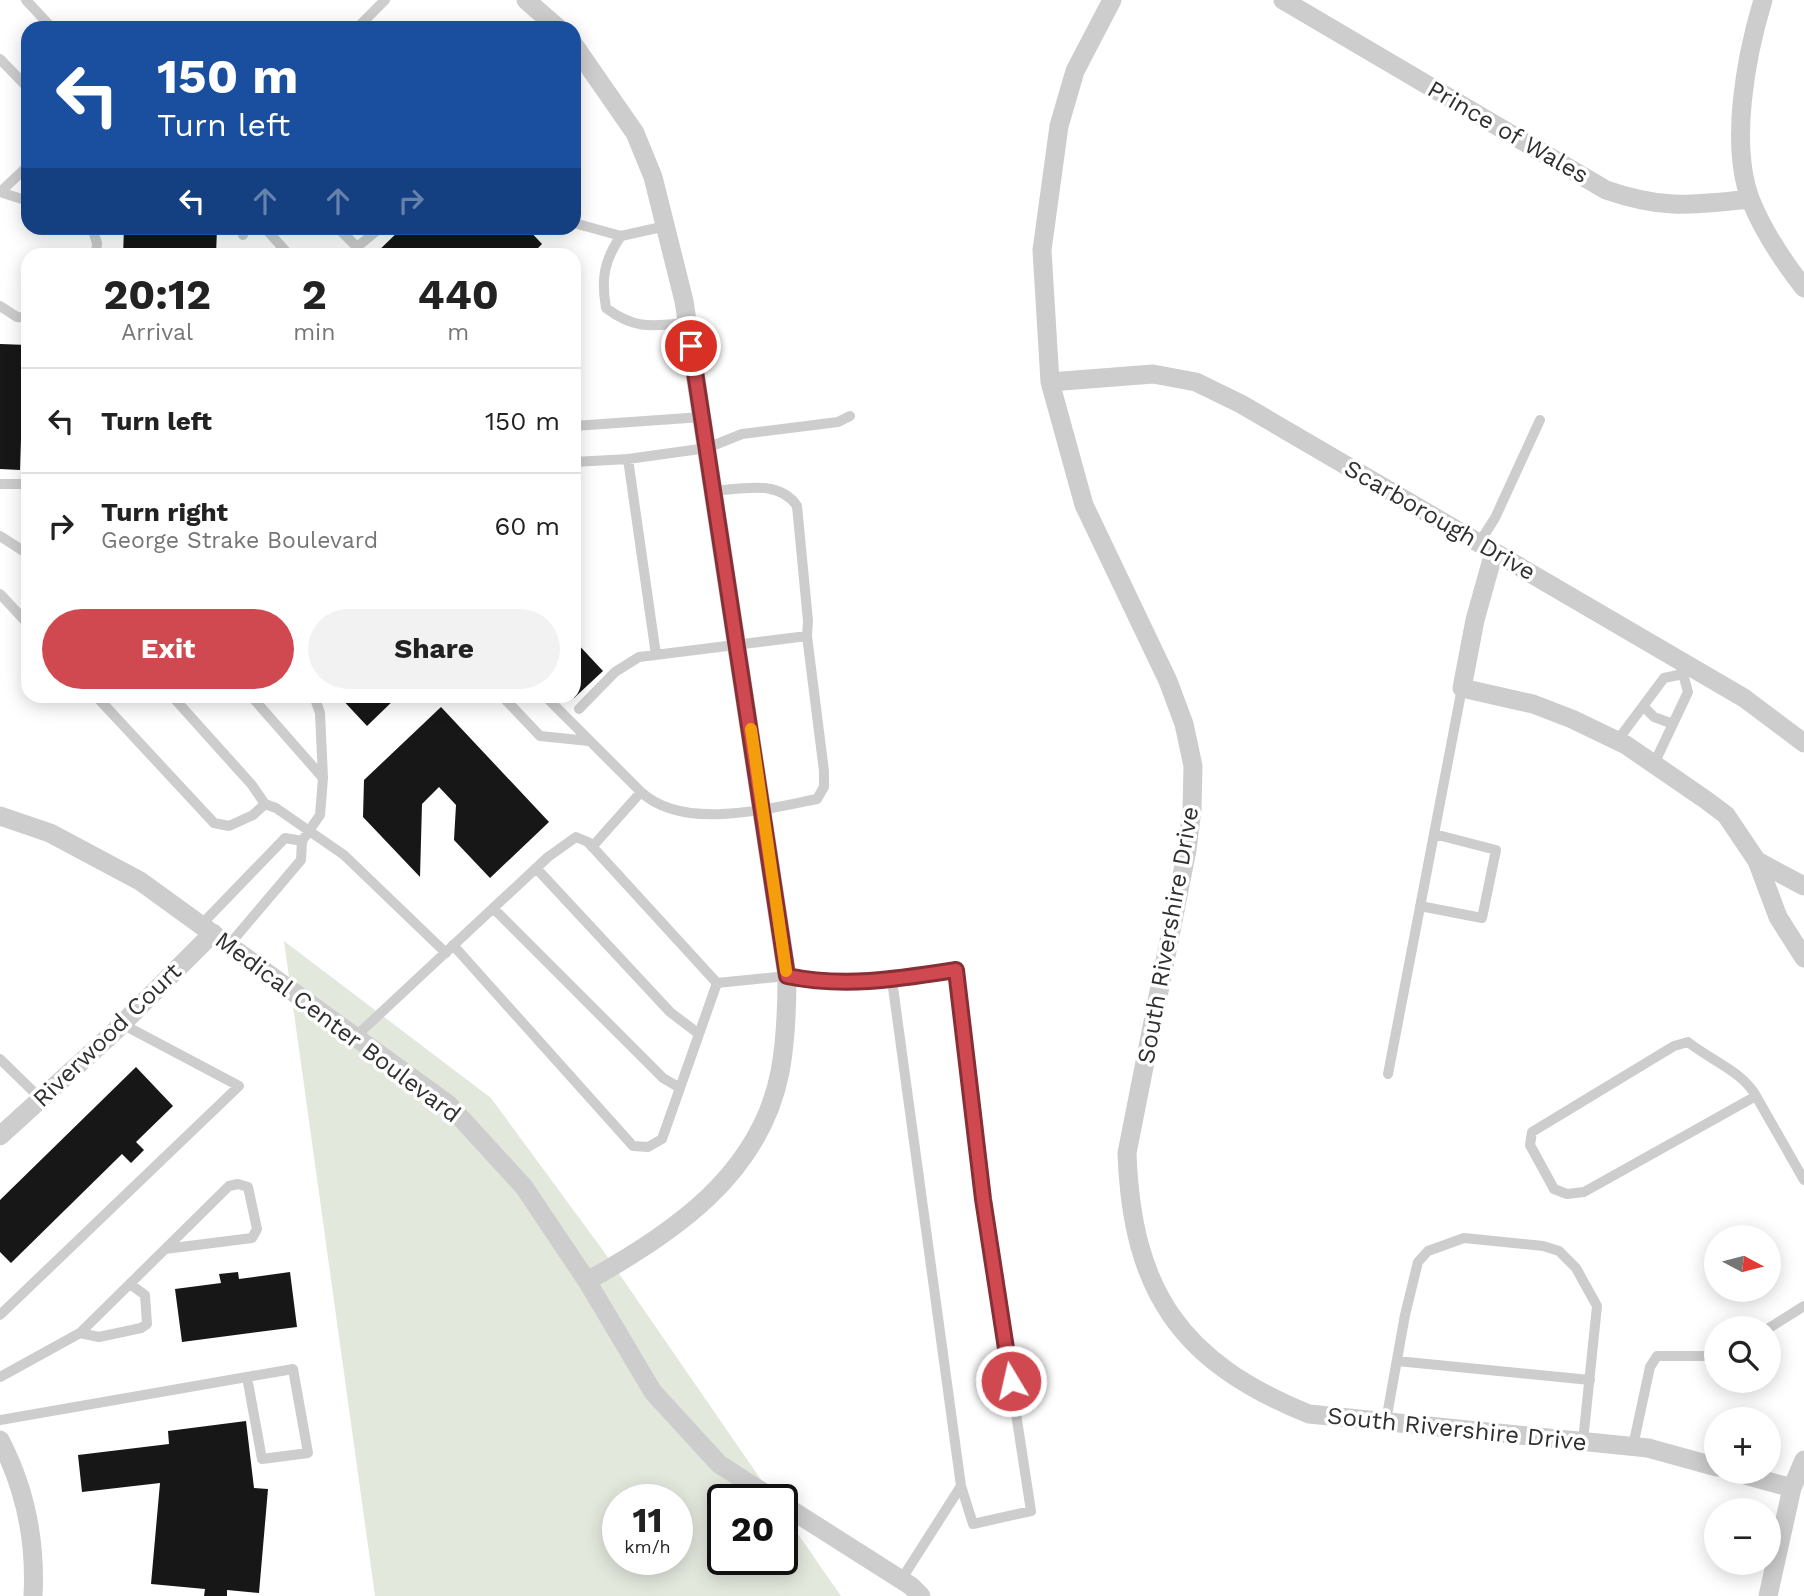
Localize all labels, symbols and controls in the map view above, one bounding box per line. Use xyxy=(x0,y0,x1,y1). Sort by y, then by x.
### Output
text: 150 m xyxy=(157,47,298,105)
icon: left xyxy=(42,49,133,140)
street label: Prince of Wales xyxy=(1423,75,1593,189)
text: Turn left xyxy=(157,106,290,144)
icon: left xyxy=(173,182,211,220)
icon: ahead xyxy=(246,182,284,220)
icon: ahead xyxy=(319,182,357,220)
icon: right xyxy=(392,182,430,220)
text: 20:12 xyxy=(103,270,211,319)
text: 2 xyxy=(302,270,327,319)
text: 440 xyxy=(418,270,499,319)
pin xyxy=(661,316,721,376)
text: Arrival xyxy=(121,319,193,346)
text: min xyxy=(293,319,335,346)
text: m xyxy=(447,319,469,346)
icon: arrive xyxy=(672,327,710,365)
icon: left xyxy=(42,402,80,440)
text: Turn left xyxy=(101,406,212,436)
text: 150 m xyxy=(485,406,560,436)
street label: Scarborough Drive xyxy=(1340,454,1540,586)
text: Turn right xyxy=(101,497,228,527)
icon: right xyxy=(42,507,80,545)
text: 60 m xyxy=(494,511,560,541)
text: George Strake Boulevard xyxy=(101,527,378,554)
button: Exit xyxy=(42,609,294,689)
button: Share xyxy=(308,609,560,689)
street label: South Rivershire Drive xyxy=(1132,804,1204,1066)
street label: Medical Center Boulevard xyxy=(210,926,466,1128)
street label: Riverwood Court xyxy=(27,957,187,1113)
north arrow xyxy=(1704,1225,1782,1302)
map controls xyxy=(1704,1225,1781,1575)
button: search xyxy=(1704,1316,1781,1393)
position arrow xyxy=(974,1344,1048,1418)
street label: South Rivershire Drive xyxy=(1326,1401,1588,1457)
button: + xyxy=(1704,1407,1781,1484)
speed limit sign: 20 xyxy=(707,1484,798,1575)
button: − xyxy=(1704,1498,1781,1575)
text: 11 xyxy=(632,1499,663,1541)
text: km/h xyxy=(624,1536,671,1557)

